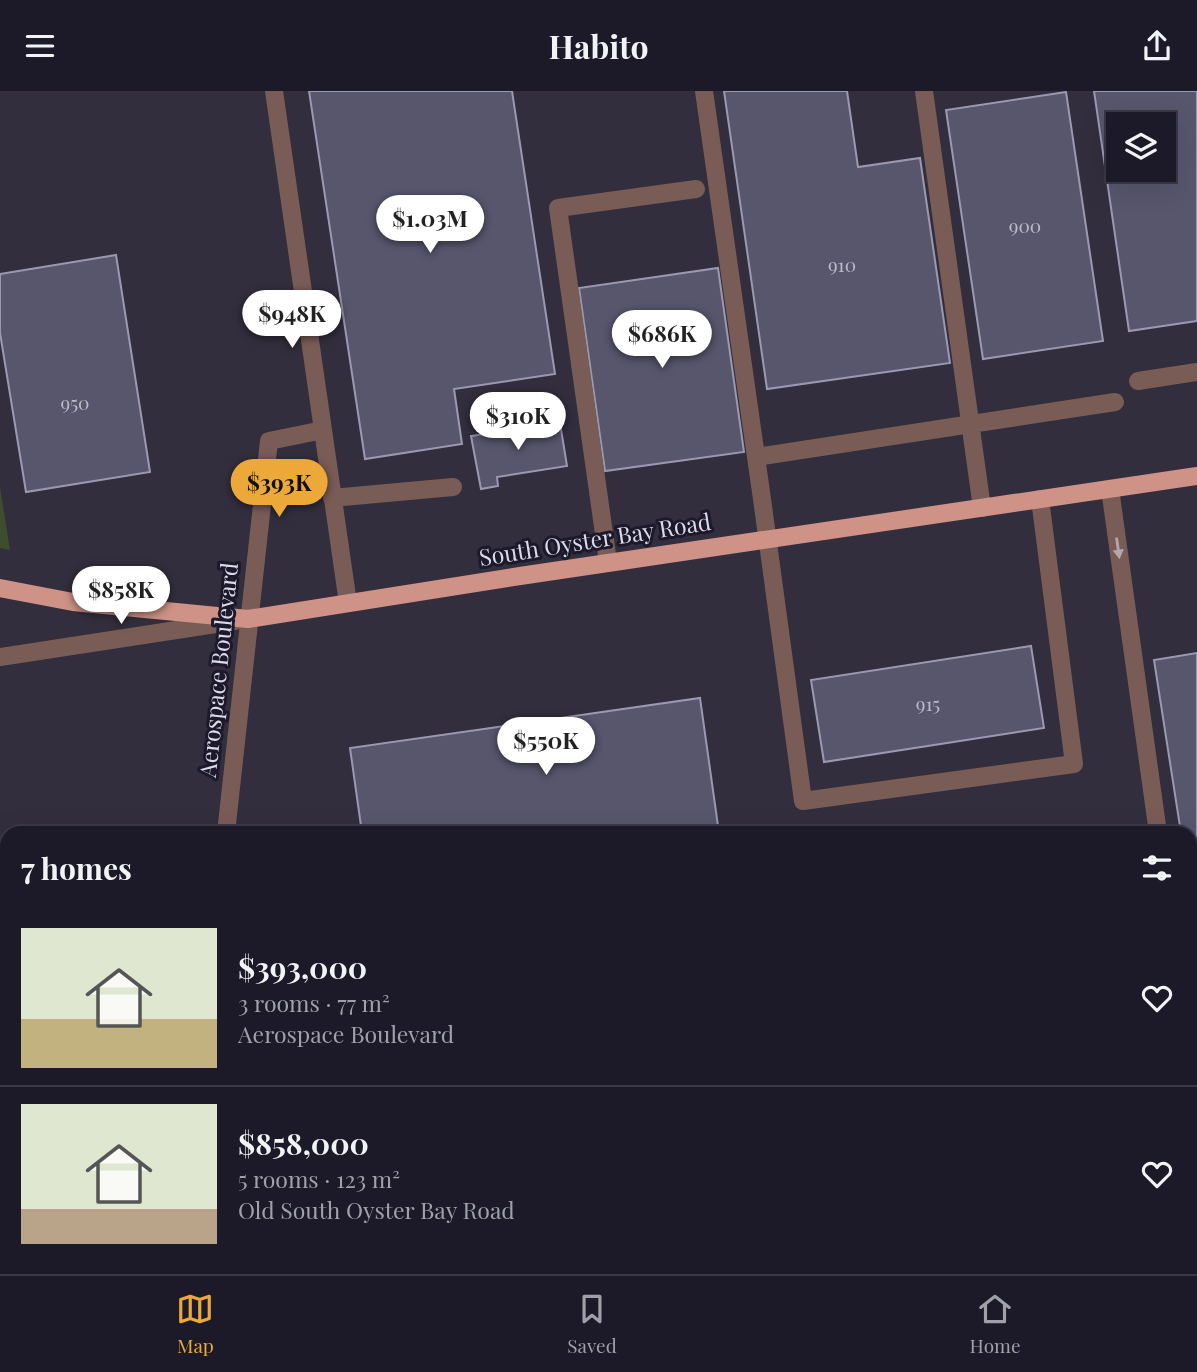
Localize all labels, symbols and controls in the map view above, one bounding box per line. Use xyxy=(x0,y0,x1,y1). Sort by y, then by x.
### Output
text: Habito xyxy=(548,24,649,67)
icon: menu xyxy=(21,27,59,65)
icon: share xyxy=(1138,27,1176,65)
map controls xyxy=(1106,112,1176,182)
button: layers xyxy=(1106,112,1176,182)
pin: $1.03M xyxy=(373,195,487,255)
text: $1.03M xyxy=(392,202,468,233)
house number: 900 xyxy=(1009,212,1041,238)
house number: 910 xyxy=(828,251,856,277)
pin: $948K xyxy=(243,291,341,350)
text: $948K xyxy=(258,297,326,328)
pin: $686K xyxy=(613,310,711,370)
text: $686K xyxy=(628,317,696,348)
house number: 950 xyxy=(61,389,89,415)
pin: $310K xyxy=(469,393,567,452)
text: $310K xyxy=(486,399,550,430)
pin: $393K xyxy=(230,459,328,519)
text: $393K xyxy=(247,466,311,497)
street label: South Oyster Bay Road xyxy=(477,505,713,572)
one-way arrow xyxy=(1113,537,1124,559)
street label: Aerospace Boulevard xyxy=(191,561,244,780)
pin: $858K xyxy=(72,567,170,626)
text: $858K xyxy=(88,573,154,604)
house number: 915 xyxy=(916,690,940,716)
pin: $550K xyxy=(497,717,595,777)
text: $550K xyxy=(513,724,579,755)
text: 7 homes xyxy=(21,848,132,888)
icon: filters xyxy=(1138,849,1176,887)
text: $393,000 xyxy=(238,947,367,987)
icon: home xyxy=(77,956,161,1040)
icon: heart xyxy=(1138,979,1176,1017)
text: 3 rooms · 77 m² xyxy=(238,987,390,1018)
text: Aerospace Boulevard xyxy=(238,1018,454,1049)
text: $858,000 xyxy=(238,1123,369,1163)
icon: home xyxy=(77,1132,161,1216)
icon: heart xyxy=(1138,1155,1176,1193)
text: 5 rooms · 123 m² xyxy=(238,1163,400,1194)
text: Old South Oyster Bay Road xyxy=(238,1194,515,1225)
tab: Map xyxy=(176,1290,214,1358)
tab: Saved xyxy=(567,1290,617,1358)
tab: Home xyxy=(970,1290,1021,1358)

